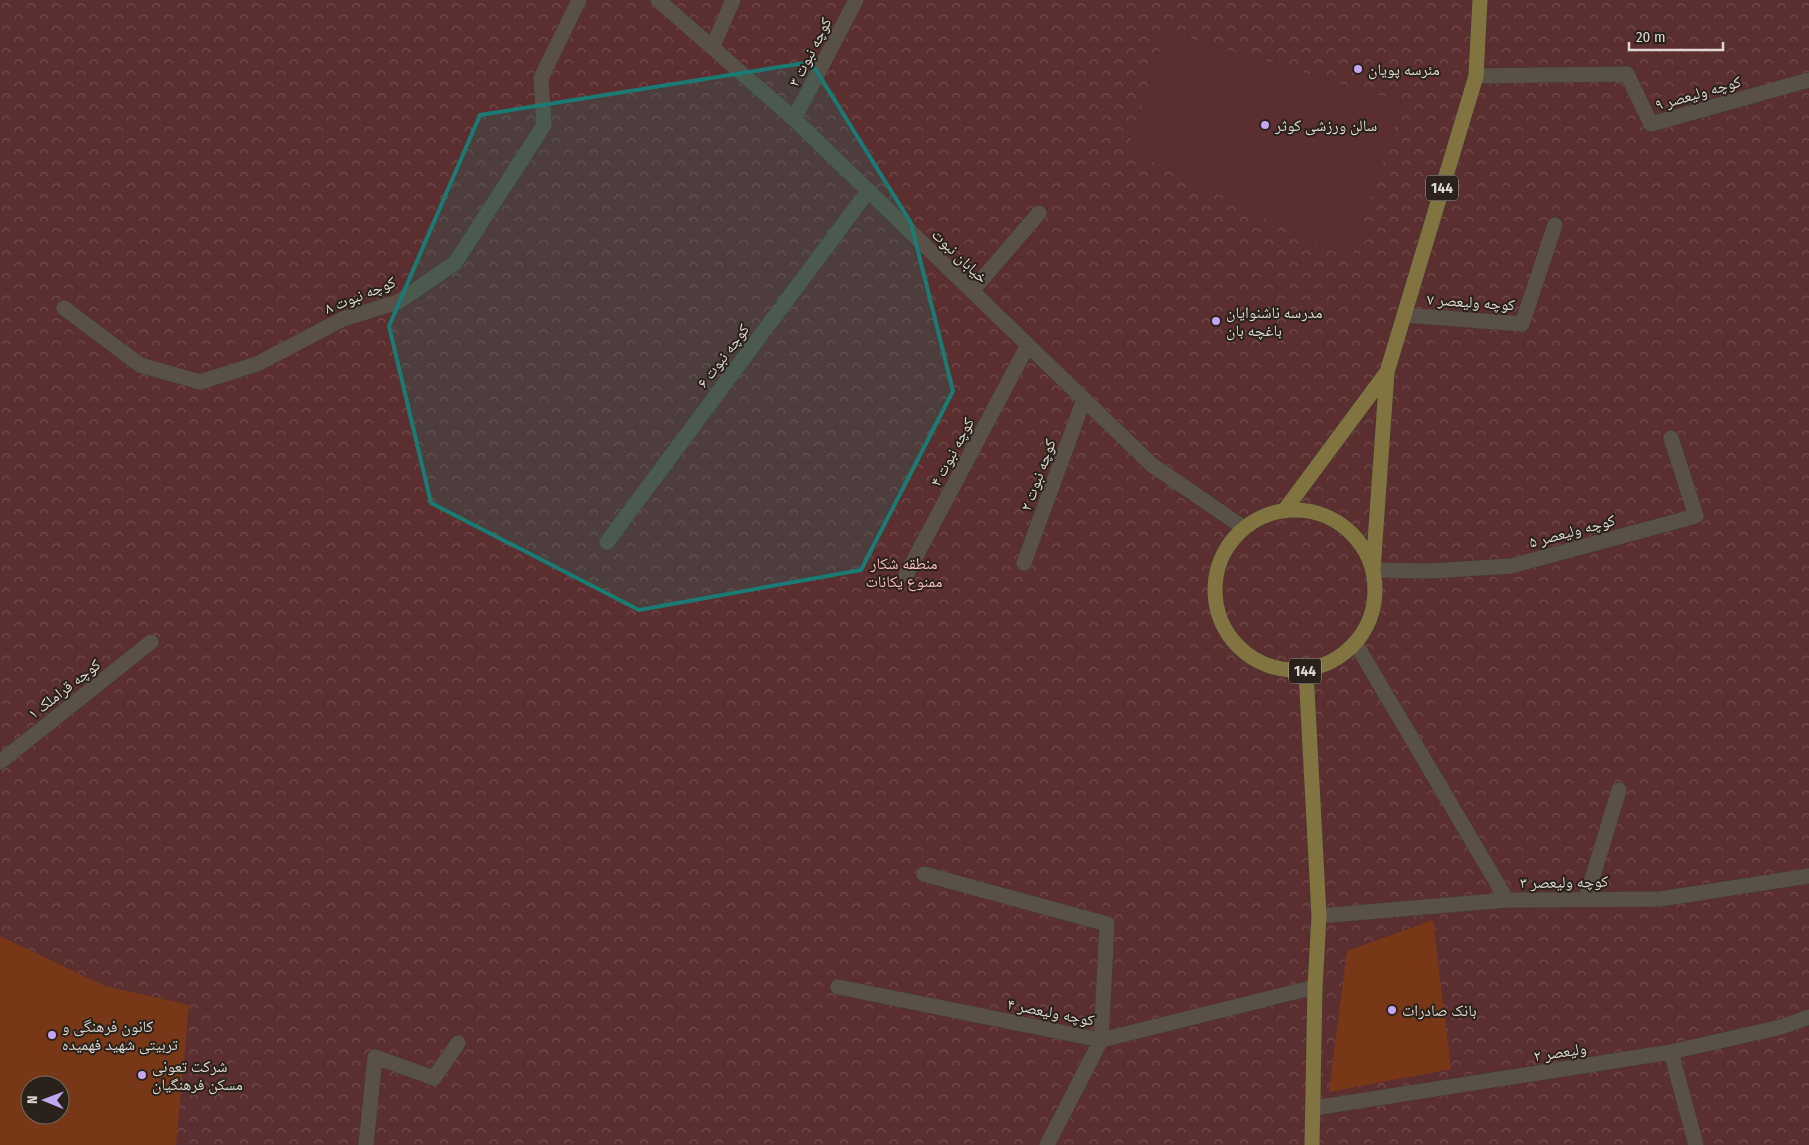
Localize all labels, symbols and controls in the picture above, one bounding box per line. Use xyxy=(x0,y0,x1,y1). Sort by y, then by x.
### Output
street label: کوچه نبوت ۳ xyxy=(784,14,836,90)
scale bar xyxy=(1629,20,1723,52)
text: 20 m xyxy=(1636,28,1666,46)
place label: مئرسه پویان xyxy=(1368,60,1440,80)
marker: مئرسه پویان xyxy=(1352,63,1364,75)
street label: کوچه ولیعصر ۹ xyxy=(1653,72,1743,114)
place label: سالن ورزشی کوثر xyxy=(1274,116,1377,136)
marker: سالن ورزشی کوثر xyxy=(1259,119,1271,131)
road number: 144 xyxy=(1426,176,1458,200)
street label: خیابان نبوت xyxy=(927,225,992,288)
street label: کوچه نبوت ۸ xyxy=(322,272,399,318)
street label: کوچه ولیعصر ۷ xyxy=(1426,289,1516,315)
place label: مدرسه ناشنوایان باغچه بان xyxy=(1226,303,1322,341)
marker: مدرسه ناشنوایان باغچه بان xyxy=(1210,315,1222,327)
street label: کوچه نبوت ۶ xyxy=(693,320,753,392)
street label: کوچه نبوت ۴ xyxy=(926,414,978,490)
street label: کوچه نبوت ۲ xyxy=(1016,436,1060,514)
street label: کوچه ولیعصر ۵ xyxy=(1527,510,1618,552)
park label: منطقه شکار ممنوع یکانات xyxy=(865,554,943,592)
street label: کوچه قراملک ۱ xyxy=(24,655,104,723)
road number: 144 xyxy=(1289,658,1321,684)
street label: کوچه ولیعصر ۳ xyxy=(1520,872,1609,892)
street label: کوچه ولیعصر ۴ xyxy=(1006,994,1097,1030)
place label: بانک صادرات xyxy=(1402,1001,1477,1020)
marker: بانک صادرات xyxy=(1386,1004,1398,1016)
place label: کانون فرهنگی و تربیتی شهید فهمیده xyxy=(62,1017,178,1055)
marker: کانون فرهنگی و تربیتی شهید فهمیده xyxy=(46,1029,58,1041)
street label: ولیعصر ۲ xyxy=(1532,1038,1588,1066)
place label: شرکت تعونی مسکن فرهنگیان xyxy=(152,1057,243,1095)
marker: شرکت تعونی مسکن فرهنگیان xyxy=(136,1069,148,1081)
north arrow xyxy=(20,1075,70,1125)
text: N xyxy=(24,1095,41,1104)

